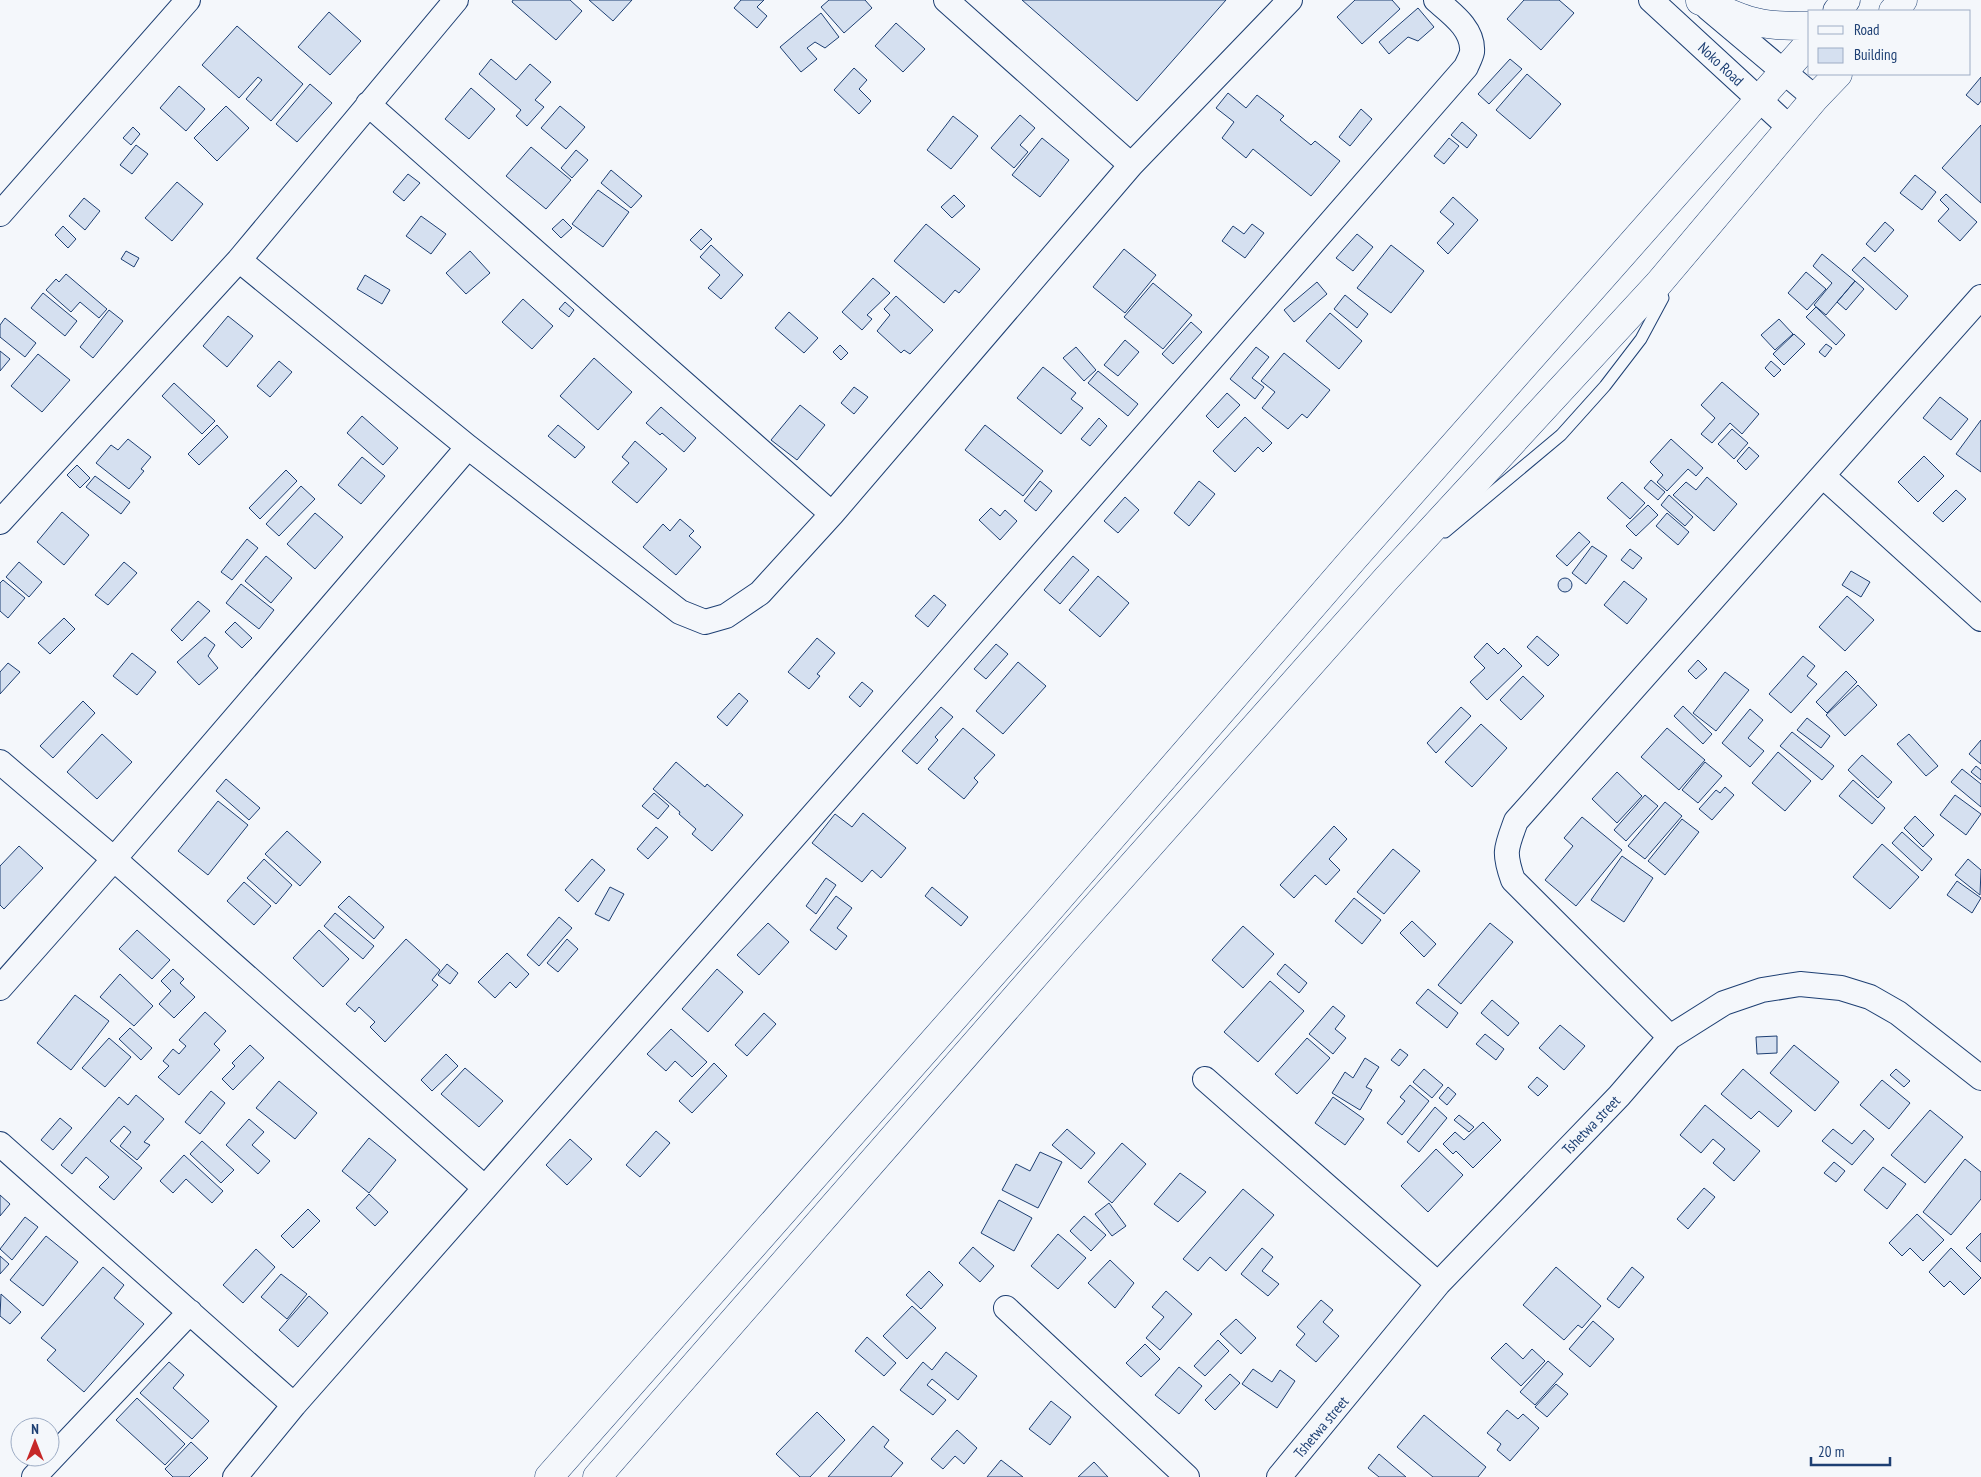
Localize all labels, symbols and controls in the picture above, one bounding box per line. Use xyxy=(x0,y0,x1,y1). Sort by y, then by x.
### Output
legend xyxy=(1808,10,1971,75)
text: Road xyxy=(1854,20,1880,39)
street label: Noko Road xyxy=(1694,38,1748,90)
text: Building xyxy=(1854,45,1897,64)
street label: Tshetwa street xyxy=(1558,1091,1624,1159)
street label: Tshetwa street xyxy=(1290,1392,1352,1462)
north arrow xyxy=(10,1417,60,1467)
text: N xyxy=(31,1420,39,1438)
scale bar xyxy=(1811,1434,1890,1466)
text: 20 m xyxy=(1818,1442,1844,1461)

